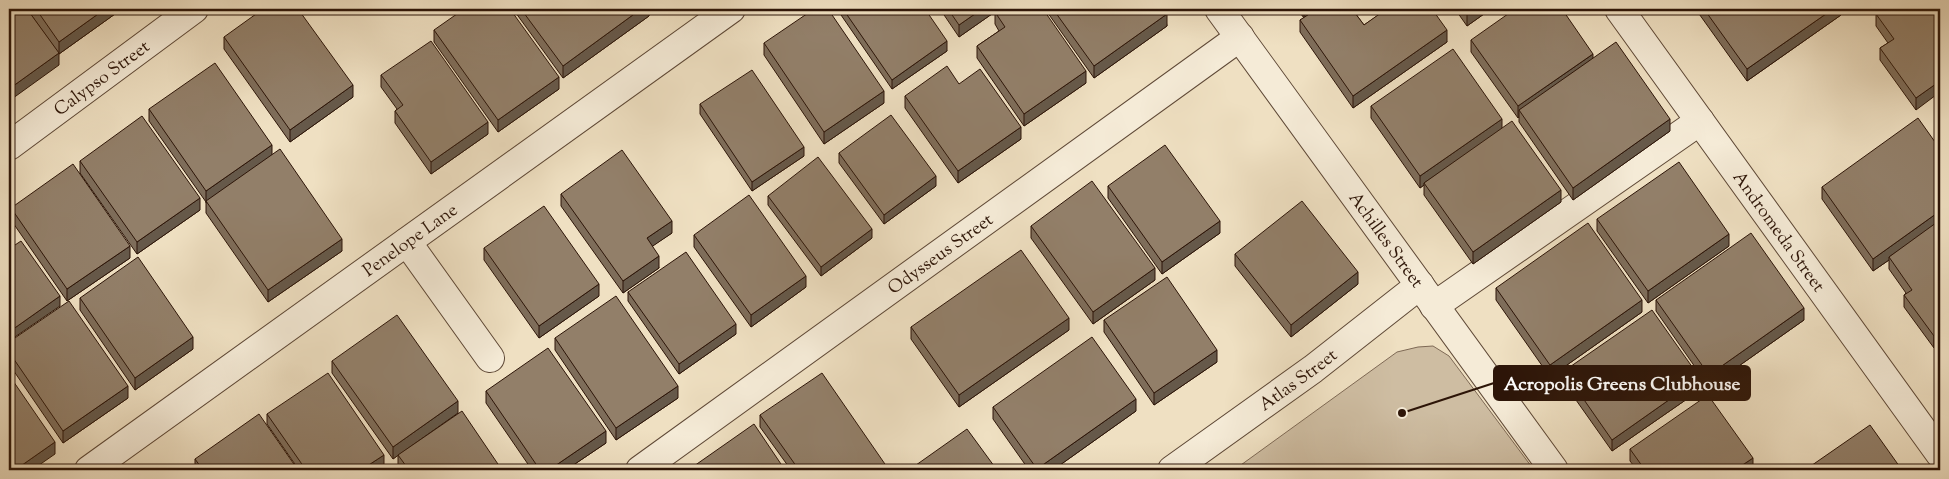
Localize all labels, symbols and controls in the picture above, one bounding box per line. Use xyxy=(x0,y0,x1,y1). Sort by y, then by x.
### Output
street label: Calypso Street xyxy=(49,35,156,123)
street label: Andromeda Street xyxy=(1725,167,1830,298)
street label: Achilles Street xyxy=(1341,187,1429,294)
street label: Penelope Lane xyxy=(358,198,464,284)
street label: Odysseus Street xyxy=(883,208,999,302)
street label: Atlas Street xyxy=(1254,344,1344,419)
callout: Acropolis Greens Clubhouse xyxy=(1494,366,1750,400)
text: Acropolis Greens Clubhouse xyxy=(1504,372,1740,399)

